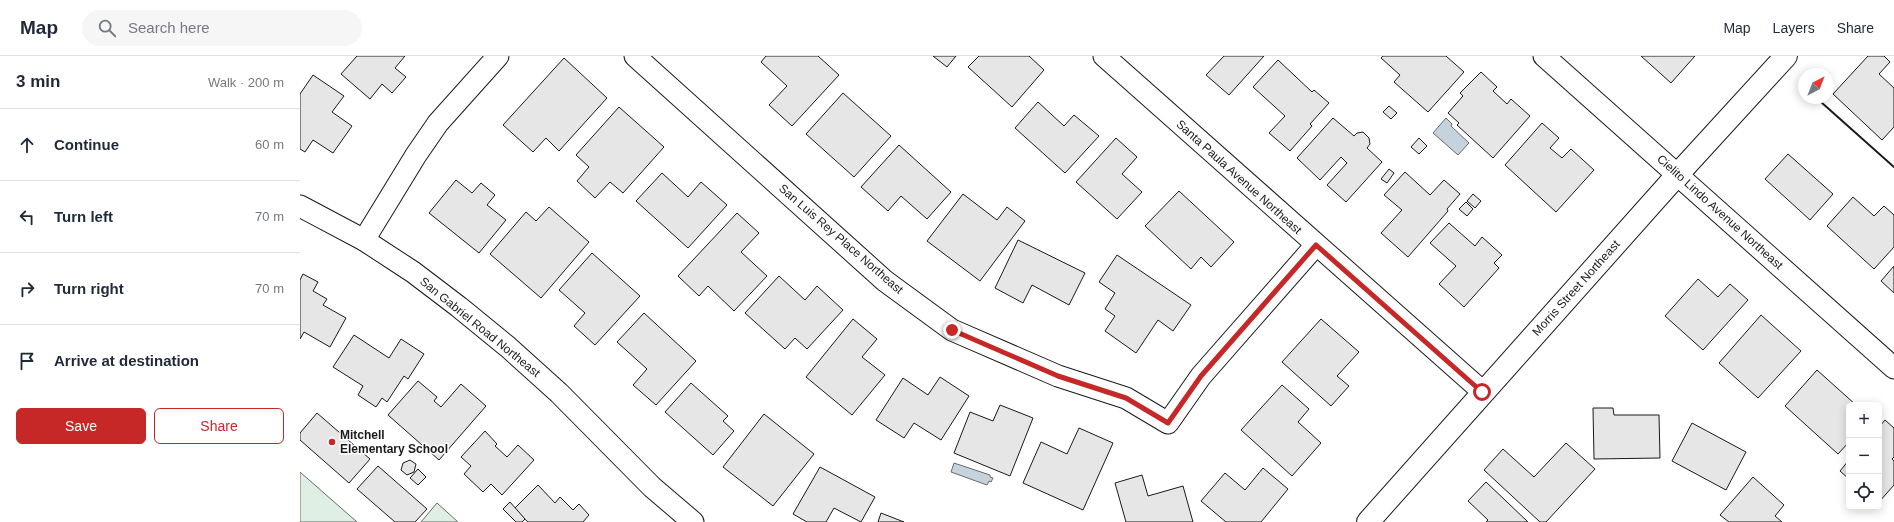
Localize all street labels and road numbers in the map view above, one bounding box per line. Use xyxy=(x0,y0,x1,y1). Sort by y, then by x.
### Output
street label: Santa Paula Avenue Northeast xyxy=(1173,117,1305,237)
street label: Cielito Lindo Avenue Northeast xyxy=(1654,152,1786,273)
street label: San Luis Rey Place Northeast xyxy=(776,181,906,297)
street label: Morris Street Northeast xyxy=(1529,237,1623,339)
street label: San Gabriel Road Northeast xyxy=(417,274,544,380)

